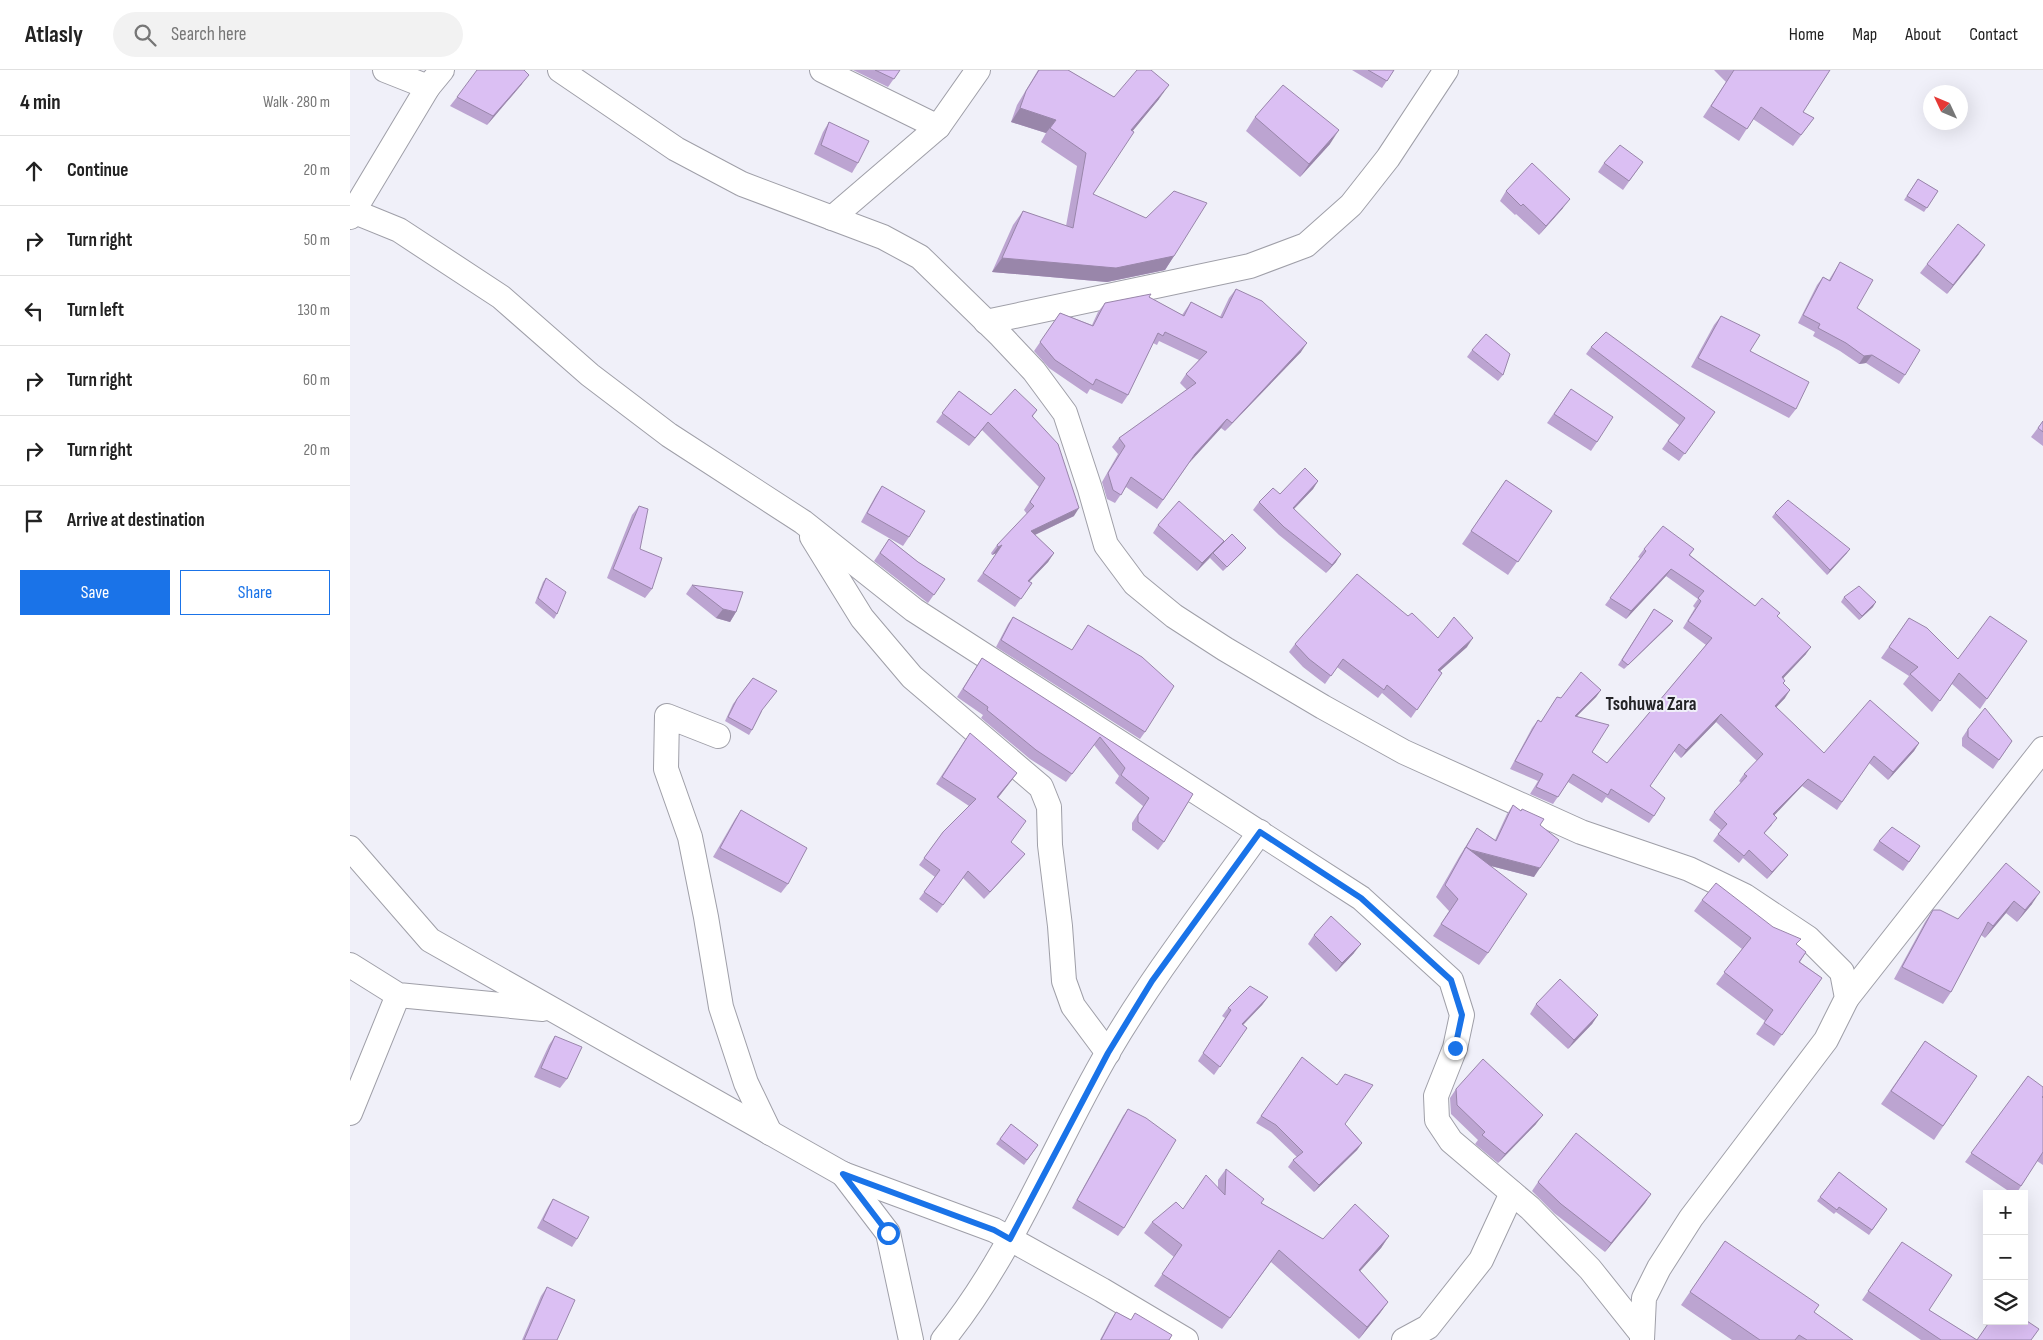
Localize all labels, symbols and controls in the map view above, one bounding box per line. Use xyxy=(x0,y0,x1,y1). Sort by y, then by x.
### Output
search box xyxy=(113,12,463,57)
text: Atlasly xyxy=(25,20,83,49)
icon: search xyxy=(131,21,159,49)
text: Search here xyxy=(171,23,246,46)
text: Home xyxy=(1789,24,1824,45)
text: Map xyxy=(1852,24,1877,45)
text: About xyxy=(1905,24,1941,45)
text: Contact xyxy=(1969,24,2018,45)
north arrow xyxy=(1923,85,1968,130)
text: 4 min xyxy=(20,90,61,115)
text: Walk · 280 m xyxy=(263,93,330,112)
icon: ahead xyxy=(20,157,48,185)
text: Continue xyxy=(67,159,128,182)
text: 20 m xyxy=(303,161,330,180)
icon: right xyxy=(20,227,48,255)
text: Turn right xyxy=(67,229,132,252)
text: 50 m xyxy=(304,231,330,250)
icon: left xyxy=(20,297,48,325)
text: Turn left xyxy=(67,299,124,322)
text: 130 m xyxy=(298,301,330,320)
icon: right xyxy=(20,367,48,395)
text: Turn right xyxy=(67,369,132,392)
text: 60 m xyxy=(303,371,330,390)
icon: right xyxy=(20,437,48,465)
text: Turn right xyxy=(67,439,132,462)
text: 20 m xyxy=(303,441,330,460)
icon: arrive xyxy=(20,507,48,535)
text: Arrive at destination xyxy=(67,509,205,532)
button: Save xyxy=(20,570,170,615)
button: Share xyxy=(180,570,330,615)
district label: Tsohuwa Zara xyxy=(1605,693,1697,716)
route end xyxy=(1444,1037,1467,1060)
map controls xyxy=(1983,1190,2028,1325)
button: + xyxy=(1983,1190,2028,1235)
route start xyxy=(877,1222,900,1245)
button: − xyxy=(1983,1235,2028,1280)
button: layers xyxy=(1983,1280,2028,1325)

